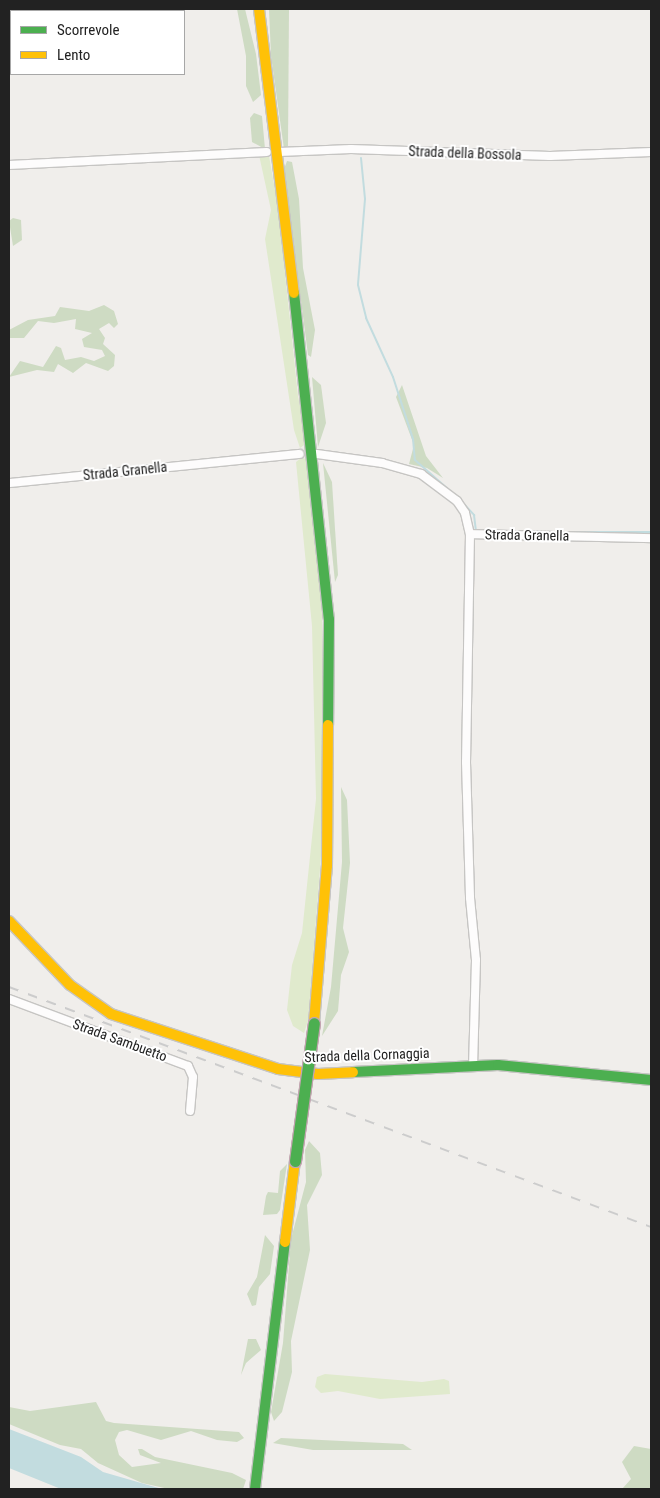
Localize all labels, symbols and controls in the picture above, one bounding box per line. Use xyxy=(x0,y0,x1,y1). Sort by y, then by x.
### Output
legend xyxy=(10,10,185,75)
text: Scorrevole xyxy=(57,21,119,39)
text: Lento xyxy=(57,46,90,64)
street label: Strada della Bossola xyxy=(408,143,522,163)
street label: Strada Granella xyxy=(82,458,168,484)
street label: Strada Granella xyxy=(485,526,569,544)
street label: Strada Sambuetto xyxy=(71,1015,169,1065)
street label: Strada della Cornaggia xyxy=(304,1044,430,1066)

